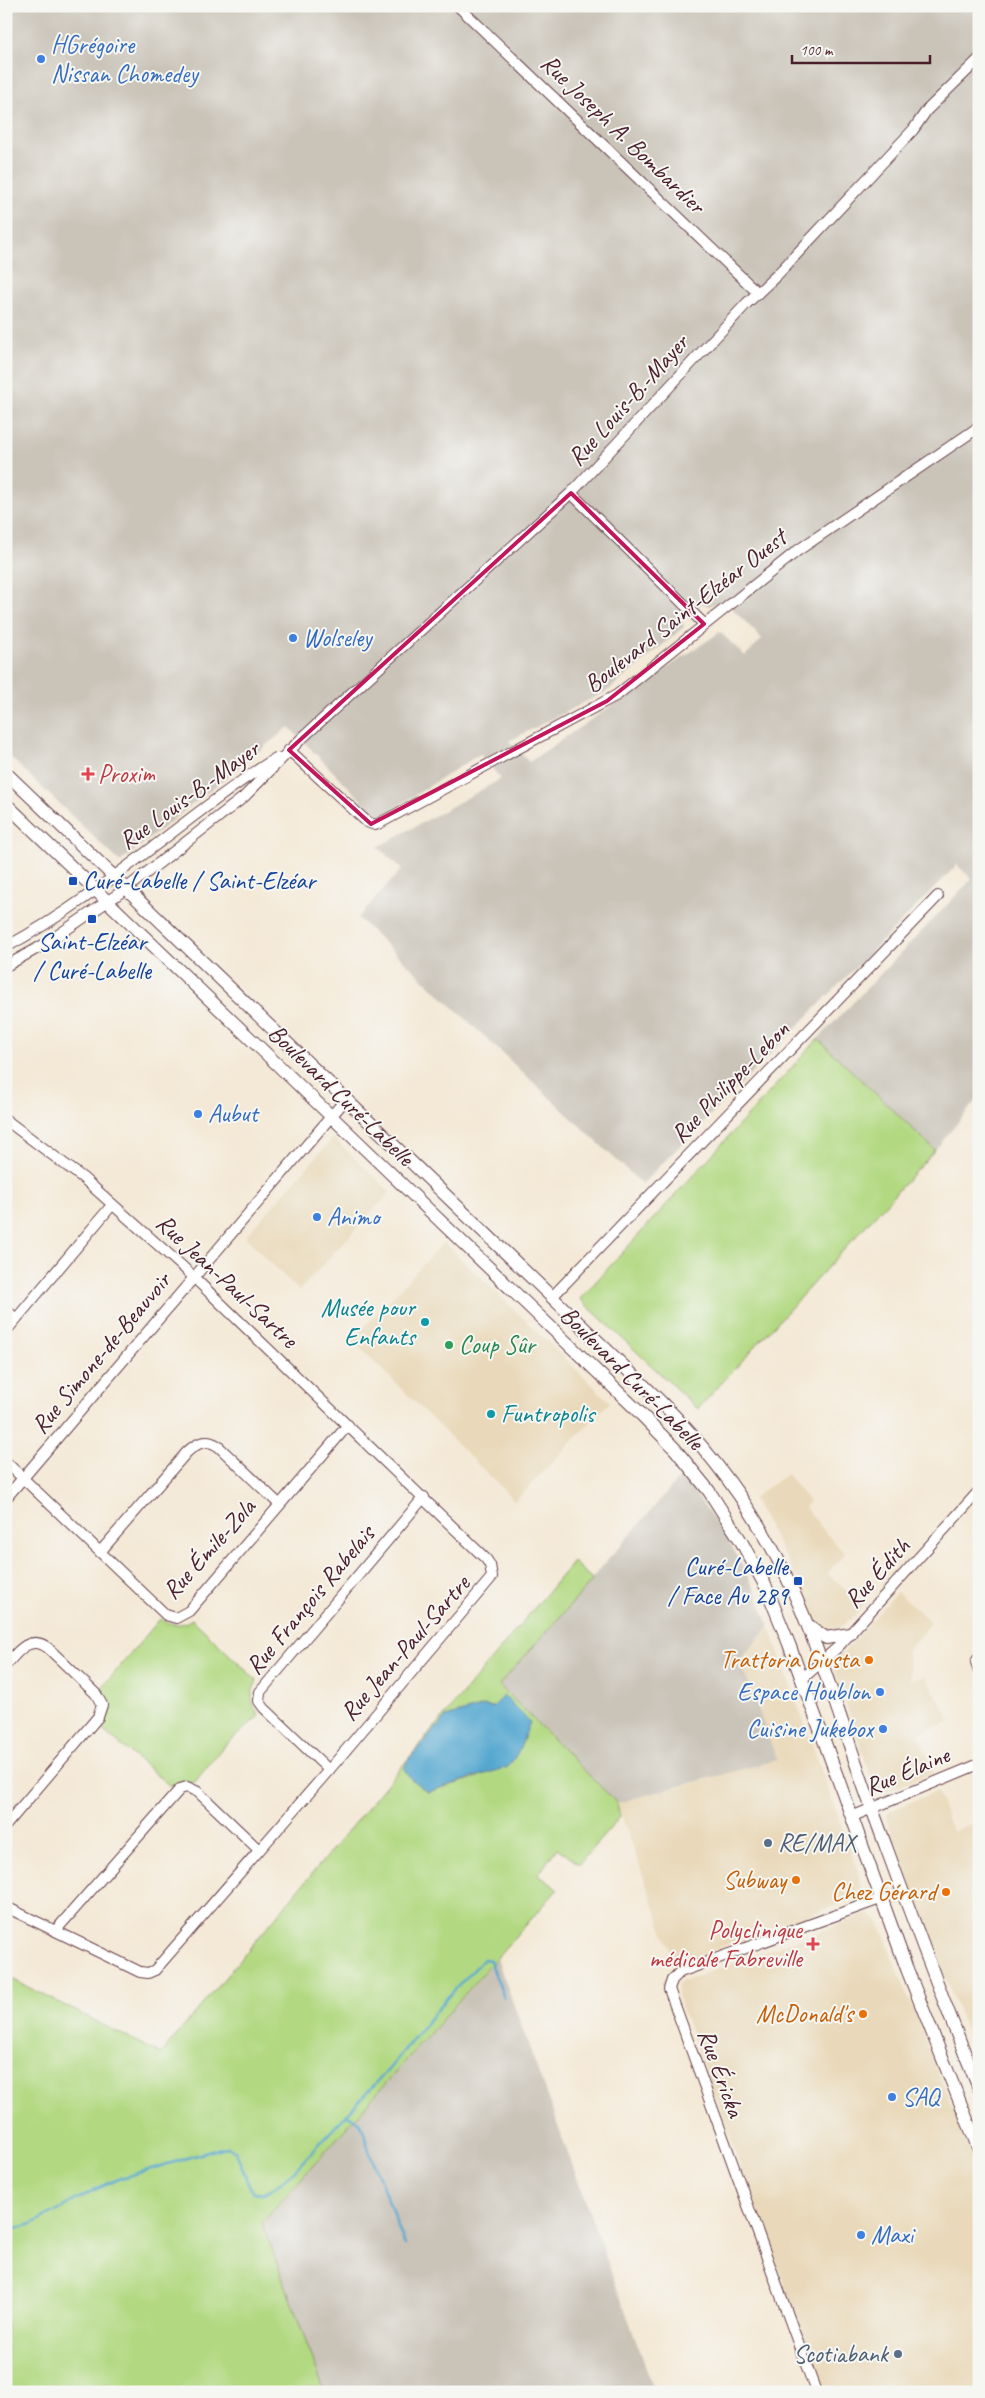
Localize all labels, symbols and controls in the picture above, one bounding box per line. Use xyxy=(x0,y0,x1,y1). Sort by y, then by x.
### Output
place label: HGrégoire Nissan Chomedey xyxy=(51,29,200,90)
scale bar xyxy=(792,32,930,64)
text: 100 m xyxy=(800,41,834,60)
street label: Rue Joseph A. Bombardier xyxy=(534,47,714,222)
marker: HGrégoire Nissan Chomedey xyxy=(35,53,47,65)
street label: Rue Louis-B.-Mayer xyxy=(560,326,697,473)
street label: Boulevard Saint-Elzéar Ouest xyxy=(577,520,796,700)
place label: Wolseley xyxy=(303,622,374,654)
marker: Wolseley xyxy=(287,632,299,644)
street label: Rue Louis-B.-Mayer xyxy=(112,732,267,857)
place label: Proxim xyxy=(98,758,156,790)
marker: Proxim xyxy=(82,768,94,780)
place label: Curé-Labelle / Saint-Elzéar xyxy=(83,865,318,897)
marker: Curé-Labelle / Saint-Elzéar xyxy=(67,875,79,887)
marker: Saint-Elzéar / Curé-Labelle xyxy=(86,913,98,925)
place label: Saint-Elzéar / Curé-Labelle xyxy=(33,926,153,987)
street label: Rue Philippe-Lebon xyxy=(664,1014,797,1150)
street label: Boulevard Curé-Labelle xyxy=(261,1017,422,1174)
place label: Aubut xyxy=(208,1098,260,1130)
marker: Aubut xyxy=(192,1108,204,1120)
place label: Animo xyxy=(327,1201,383,1233)
street label: Rue Jean-Paul-Sartre xyxy=(149,1207,306,1356)
marker: Animo xyxy=(311,1211,323,1223)
street label: Rue Simone-de-Beauvoir xyxy=(24,1264,179,1440)
place label: Musée pour Enfants xyxy=(321,1292,417,1353)
street label: Boulevard Curé-Labelle xyxy=(553,1299,712,1458)
marker: Musée pour Enfants xyxy=(419,1316,431,1328)
place label: Coup Sûr xyxy=(459,1329,538,1361)
marker: Coup Sûr xyxy=(443,1339,455,1351)
place label: Funtropolis xyxy=(501,1398,597,1430)
marker: Funtropolis xyxy=(485,1408,497,1420)
street label: Rue Émile-Zola xyxy=(156,1491,264,1606)
street label: Rue François Rabelais xyxy=(238,1517,383,1681)
street label: Rue Édith xyxy=(837,1531,917,1615)
place label: Curé-Labelle / Face Au 289 xyxy=(668,1551,790,1612)
street label: Rue Jean-Paul-Sartre xyxy=(333,1567,478,1727)
marker: Curé-Labelle / Face Au 289 xyxy=(792,1575,804,1587)
place label: Trattoria Giusta xyxy=(720,1644,861,1676)
marker: Trattoria Giusta xyxy=(863,1654,875,1666)
place label: Espace Houblon xyxy=(737,1676,872,1708)
marker: Espace Houblon xyxy=(874,1686,886,1698)
place label: Cuisine Jukebox xyxy=(746,1713,875,1745)
marker: Cuisine Jukebox xyxy=(877,1723,889,1735)
street label: Rue Élaine xyxy=(860,1738,956,1803)
place label: RE/MAX xyxy=(778,1827,858,1859)
marker: RE/MAX xyxy=(762,1837,774,1849)
place label: Subway xyxy=(723,1864,788,1896)
marker: Subway xyxy=(790,1874,802,1886)
place label: Chez Gérard xyxy=(831,1876,939,1908)
marker: Chez Gérard xyxy=(940,1886,952,1898)
place label: Polyclinique médicale Fabreville xyxy=(649,1914,804,1975)
marker: Polyclinique médicale Fabreville xyxy=(806,1937,820,1951)
place label: McDonald's xyxy=(756,1998,855,2030)
marker: McDonald's xyxy=(857,2008,869,2020)
street label: Rue Éricka xyxy=(690,2025,752,2123)
place label: SAQ xyxy=(902,2081,941,2113)
marker: SAQ xyxy=(886,2091,898,2103)
place label: Maxi xyxy=(871,2219,917,2251)
marker: Maxi xyxy=(855,2229,867,2241)
place label: Scotiabank xyxy=(793,2338,890,2370)
marker: Scotiabank xyxy=(892,2348,904,2360)

